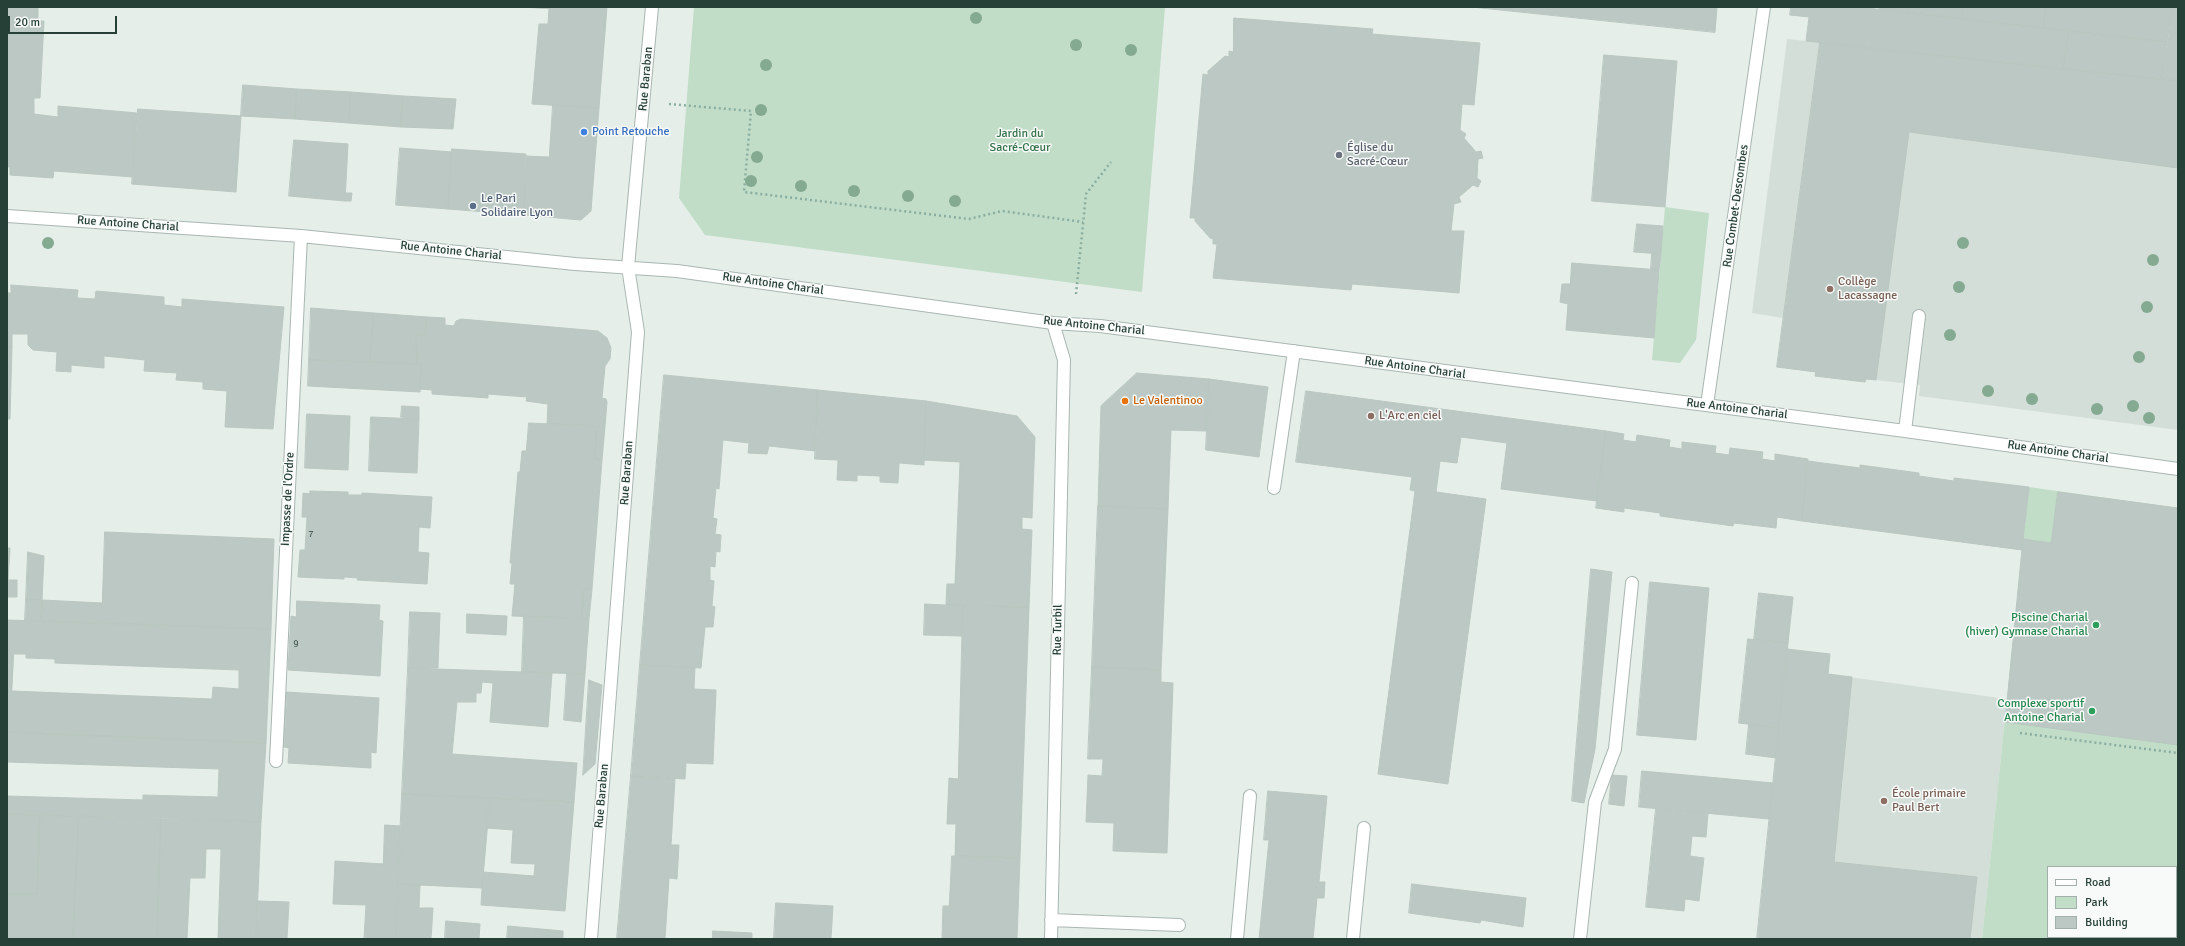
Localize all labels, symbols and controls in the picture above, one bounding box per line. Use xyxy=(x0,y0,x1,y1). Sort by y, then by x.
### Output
scale bar xyxy=(10,8,119,34)
text: 20 m xyxy=(15,15,40,30)
street label: Rue Baraban xyxy=(636,46,656,112)
place label: Point Retouche xyxy=(592,125,669,139)
marker: Point Retouche xyxy=(579,127,589,137)
park label: Jardin du Sacré-Cœur xyxy=(990,127,1050,155)
place label: Église du Sacré-Cœur xyxy=(1347,141,1408,169)
street label: Rue Combet-Descombes xyxy=(1720,144,1752,268)
marker: Église du Sacré-Cœur xyxy=(1334,150,1344,160)
place label: Le Pari Solidaire Lyon xyxy=(481,192,553,220)
marker: Le Pari Solidaire Lyon xyxy=(468,201,478,211)
street label: Rue Antoine Charial xyxy=(77,213,179,235)
street label: Rue Antoine Charial xyxy=(399,239,503,263)
street label: Rue Antoine Charial xyxy=(721,270,825,298)
place label: Collège Lacassagne xyxy=(1838,275,1897,303)
marker: Collège Lacassagne xyxy=(1825,284,1835,294)
street label: Rue Antoine Charial xyxy=(1042,314,1146,338)
street label: Rue Antoine Charial xyxy=(1363,354,1467,382)
place label: Le Valentinoo xyxy=(1133,394,1203,408)
marker: Le Valentinoo xyxy=(1120,396,1130,406)
street label: Rue Antoine Charial xyxy=(1685,396,1789,422)
place label: L'Arc en ciel xyxy=(1379,409,1441,423)
marker: L'Arc en ciel xyxy=(1366,411,1376,421)
street label: Rue Antoine Charial xyxy=(2006,438,2110,466)
street label: Rue Baraban xyxy=(618,440,636,506)
street label: Impasse de l'Ordre xyxy=(278,452,298,546)
house number: 7 xyxy=(308,528,314,540)
street label: Rue Turbil xyxy=(1050,604,1066,656)
place label: Piscine Charial (hiver) Gymnase Charial xyxy=(1965,611,2088,639)
marker: Piscine Charial (hiver) Gymnase Charial xyxy=(2091,620,2101,630)
house number: 9 xyxy=(293,638,299,650)
place label: Complexe sportif Antoine Charial xyxy=(1997,697,2084,725)
marker: Complexe sportif Antoine Charial xyxy=(2087,706,2097,716)
street label: Rue Baraban xyxy=(592,763,612,829)
place label: École primaire Paul Bert xyxy=(1892,787,1966,815)
marker: École primaire Paul Bert xyxy=(1879,796,1889,806)
legend xyxy=(2047,866,2177,938)
text: Road xyxy=(2085,875,2111,890)
text: Park xyxy=(2085,895,2108,910)
text: Building xyxy=(2085,915,2128,930)

